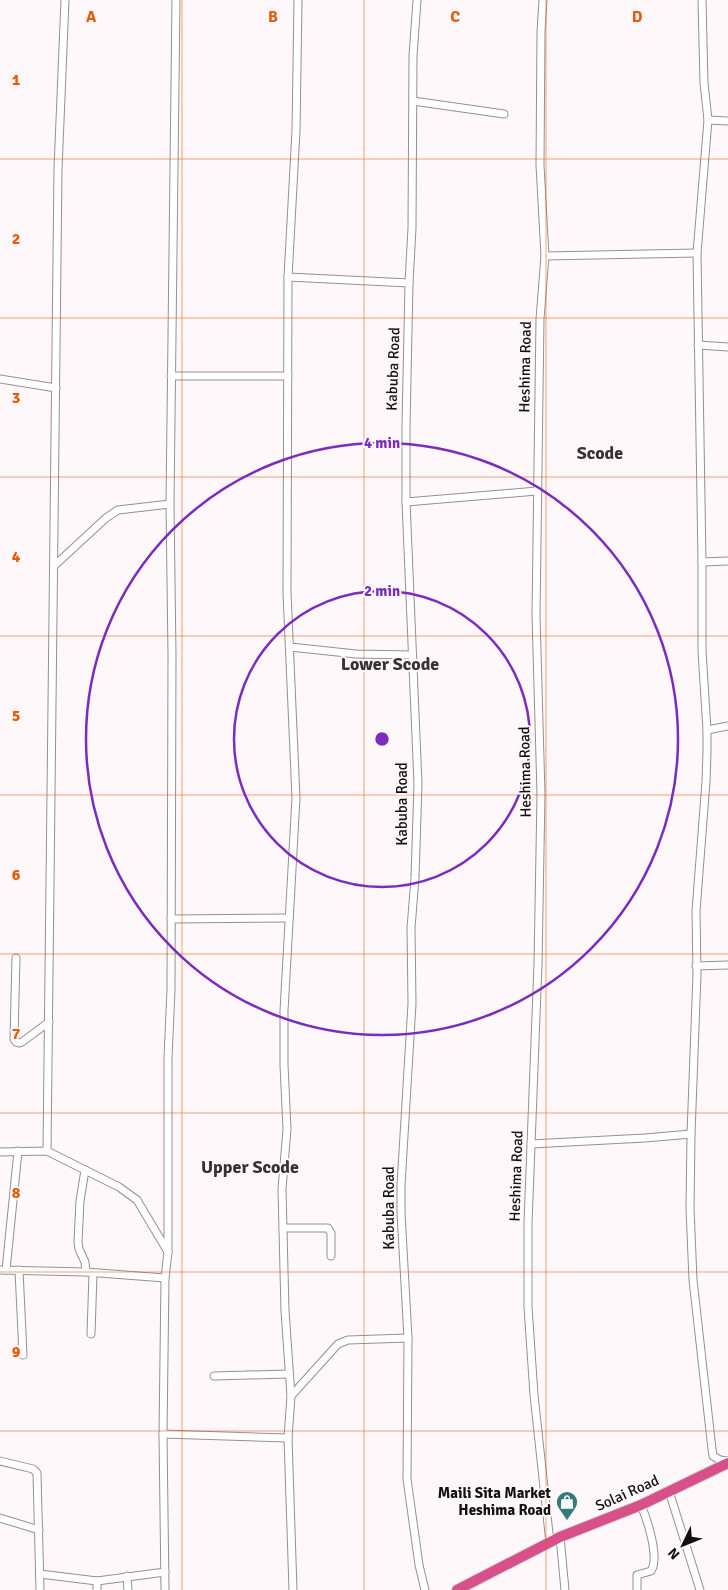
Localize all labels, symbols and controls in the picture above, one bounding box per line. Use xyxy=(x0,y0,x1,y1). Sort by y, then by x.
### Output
text: A xyxy=(86,7,97,27)
text: B xyxy=(268,7,278,27)
text: C xyxy=(450,7,460,27)
text: D xyxy=(632,7,643,27)
text: 1 xyxy=(12,70,21,90)
text: 2 xyxy=(12,229,20,249)
street label: Heshima Road xyxy=(515,321,535,413)
street label: Kabuba Road xyxy=(383,327,403,411)
text: 3 xyxy=(12,388,20,408)
text: 4 min xyxy=(364,434,400,452)
district label: Scode xyxy=(577,442,623,464)
text: 4 xyxy=(12,547,21,567)
text: 2 min xyxy=(364,582,400,600)
district label: Lower Scode xyxy=(341,653,439,675)
text: 5 xyxy=(12,706,20,726)
street label: Heshima Road xyxy=(515,726,535,818)
centre of rings xyxy=(373,730,391,748)
street label: Kabuba Road xyxy=(393,762,411,846)
text: 6 xyxy=(12,865,21,885)
text: 7 xyxy=(12,1024,21,1044)
street label: Heshima Road xyxy=(505,1130,527,1222)
district label: Upper Scode xyxy=(201,1156,299,1178)
street label: Kabuba Road xyxy=(380,1166,398,1250)
text: 8 xyxy=(12,1183,21,1203)
text: 9 xyxy=(12,1342,21,1362)
street label: Solai Road xyxy=(592,1471,662,1515)
place label: Maili Sita Market Heshima Road xyxy=(438,1484,551,1519)
shop icon: Maili Sita Market Heshima Road xyxy=(555,1490,579,1521)
north arrow xyxy=(658,1520,708,1570)
text: N xyxy=(664,1544,683,1563)

